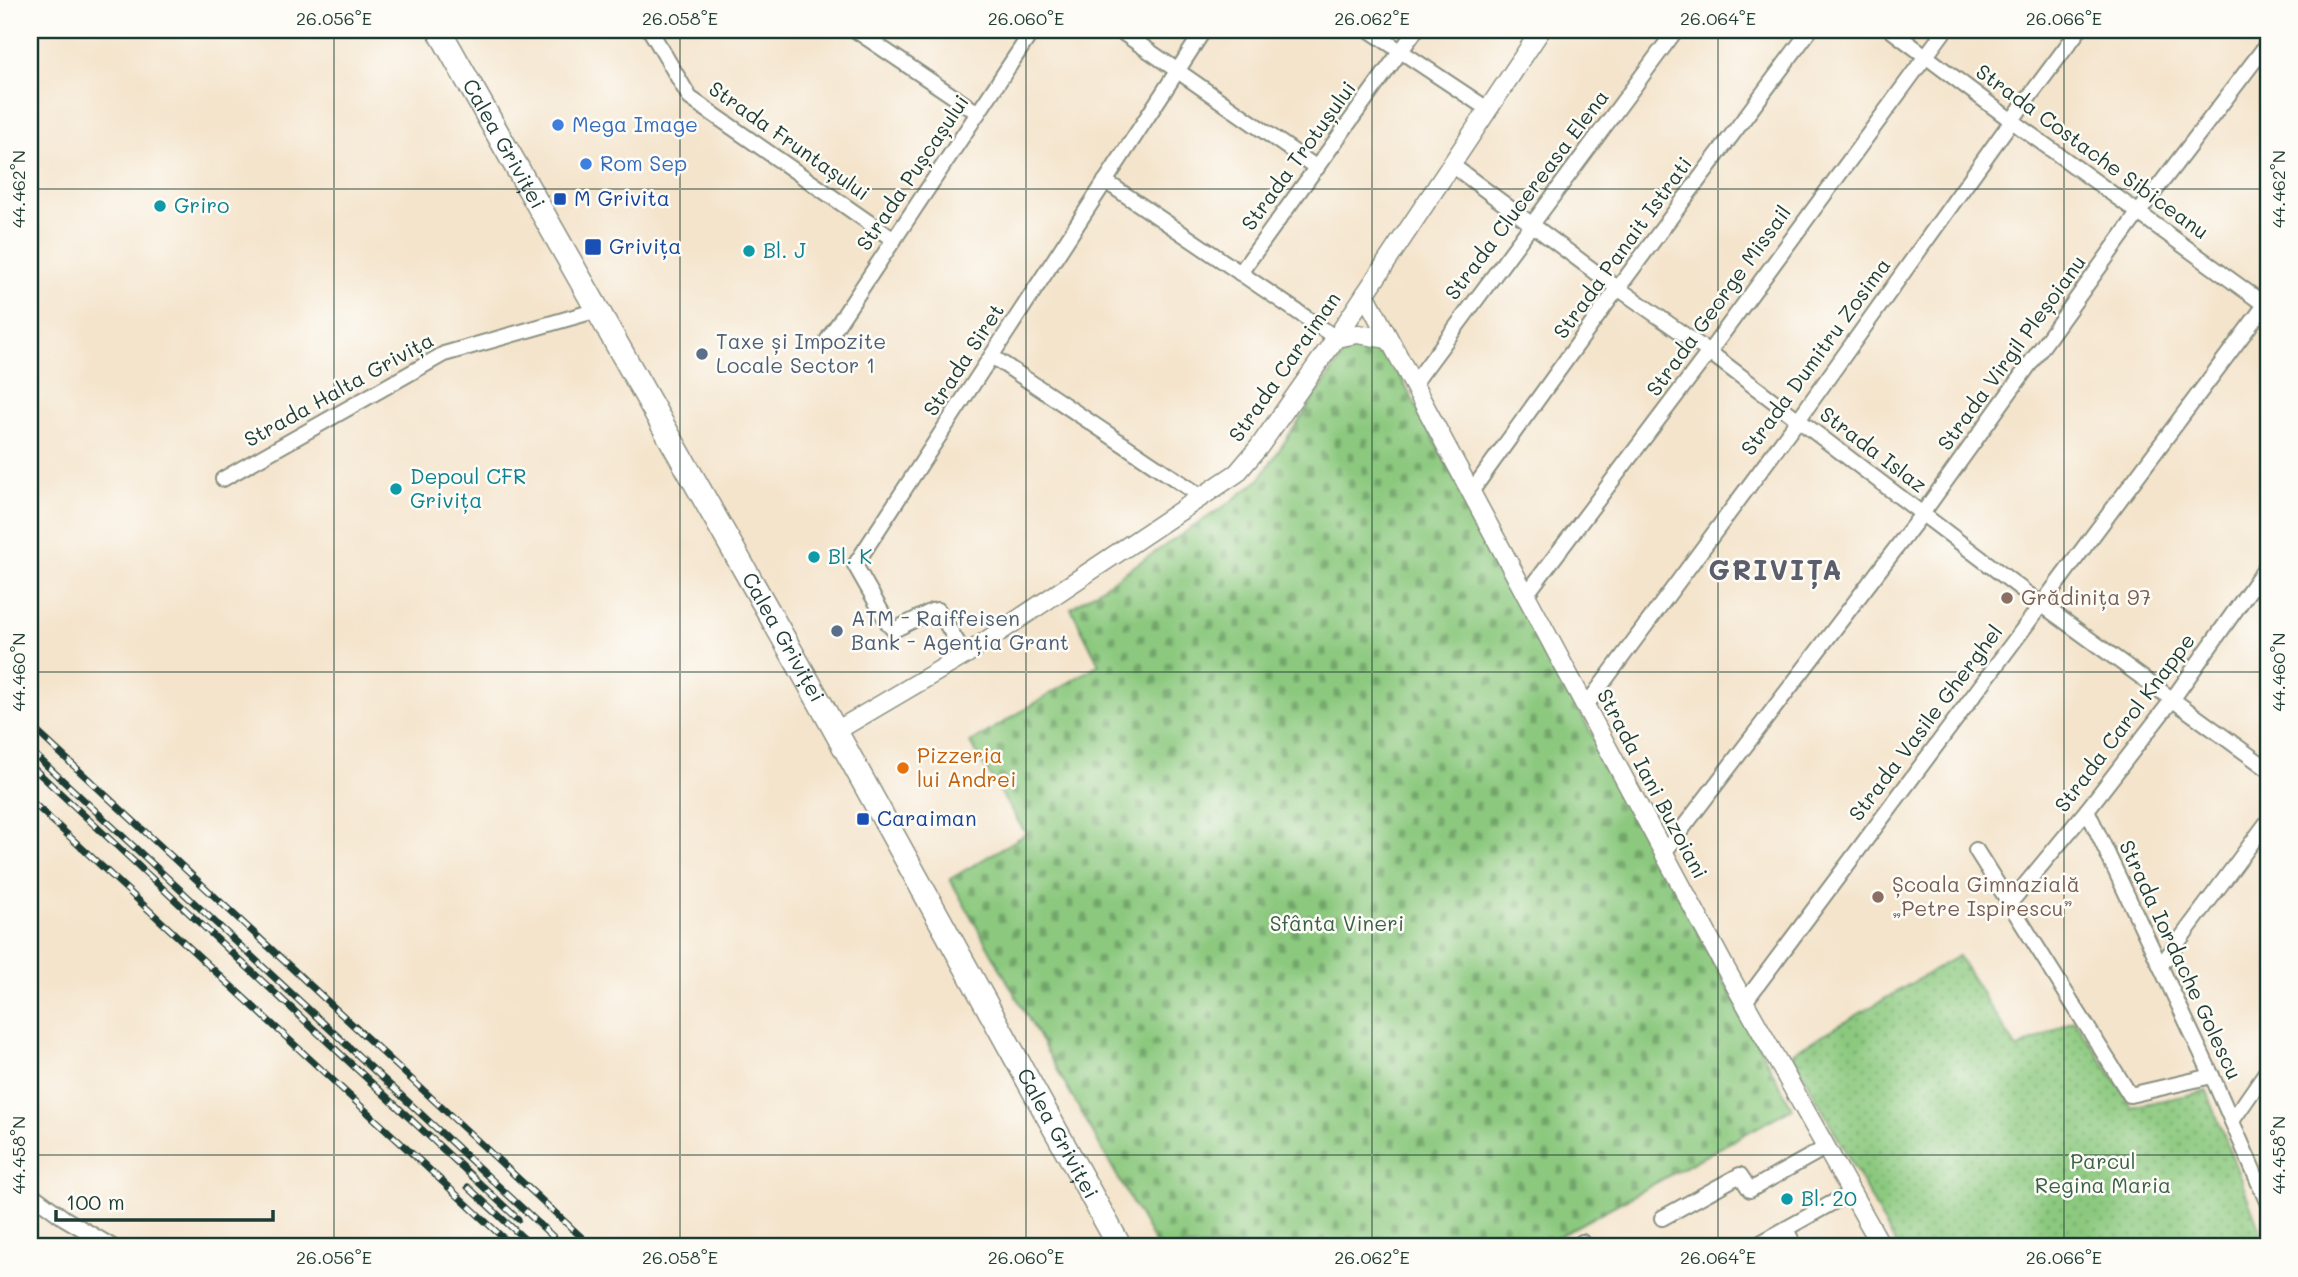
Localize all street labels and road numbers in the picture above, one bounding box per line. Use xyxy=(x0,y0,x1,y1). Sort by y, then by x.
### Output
street label: Strada Costache Sibiceanu xyxy=(1971,57,2215,244)
street label: Calea Griviței xyxy=(457,74,552,213)
street label: Strada Fruntașului xyxy=(704,74,876,206)
street label: Strada Trotușului xyxy=(1235,75,1362,236)
street label: Strada Clucereasa Elena xyxy=(1438,84,1614,305)
street label: Strada Pușcașului xyxy=(849,89,975,256)
street label: Strada Panait Istrati xyxy=(1547,151,1697,344)
street label: Strada George Missail xyxy=(1639,199,1796,401)
street label: Strada Virgil Pleșoianu xyxy=(1931,249,2092,456)
street label: Strada Dumitru Zosima xyxy=(1734,252,1896,460)
street label: Strada Caraiman xyxy=(1222,286,1346,447)
street label: Strada Siret xyxy=(916,298,1009,421)
street label: Strada Halta Grivița xyxy=(239,325,438,453)
street label: Strada Islaz xyxy=(1815,400,1933,498)
street label: Calea Griviței xyxy=(737,567,832,706)
street label: Strada Vasile Gherghel xyxy=(1842,618,2008,826)
street label: Strada Carol Knappe xyxy=(2048,627,2200,817)
street label: Strada Iani Buzoiani xyxy=(1592,684,1715,883)
street label: Strada Iordache Golescu xyxy=(2114,836,2249,1083)
street label: Calea Griviței xyxy=(1012,1063,1106,1203)

